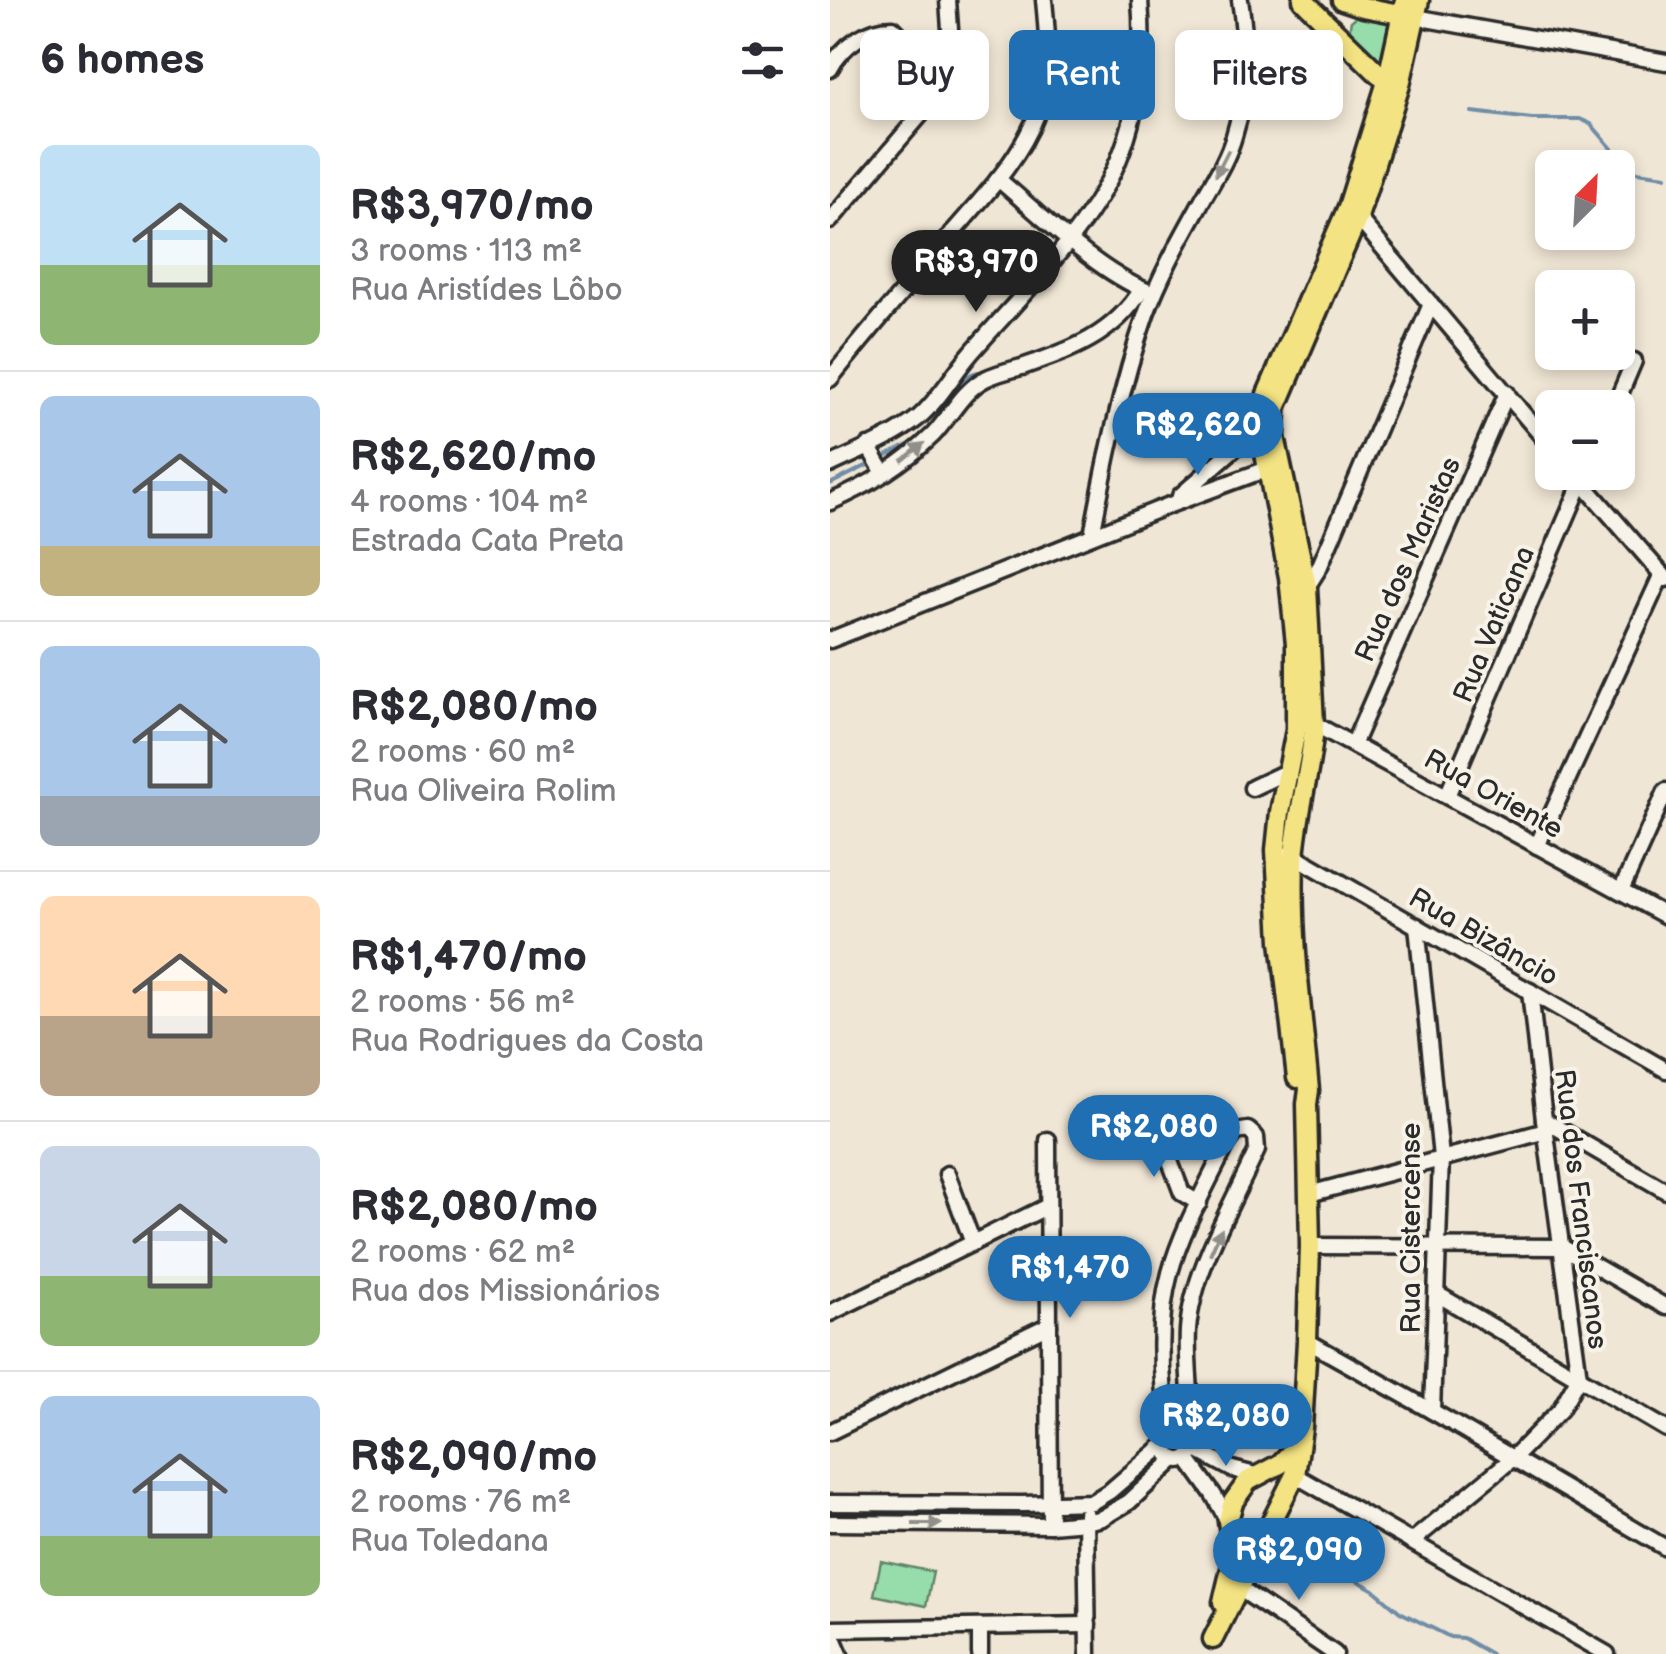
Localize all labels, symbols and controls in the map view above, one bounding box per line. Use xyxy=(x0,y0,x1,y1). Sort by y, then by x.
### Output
chip: Buy xyxy=(860,30,989,120)
chip: Rent xyxy=(1009,30,1155,120)
chip: Filters xyxy=(1175,30,1343,120)
icon: filters xyxy=(735,33,790,88)
text: 6 homes xyxy=(40,35,204,86)
one-way arrow xyxy=(1214,149,1231,178)
north arrow xyxy=(1535,150,1635,250)
map controls xyxy=(1535,150,1635,490)
text: R$3,970/mo xyxy=(350,181,594,232)
icon: home xyxy=(120,185,240,305)
pin: R$3,970 xyxy=(884,230,1068,315)
text: 3 rooms · 113 m² xyxy=(350,232,582,271)
text: R$3,970 xyxy=(913,243,1039,282)
button: + xyxy=(1535,270,1635,370)
text: Rua Aristídes Lôbo xyxy=(350,271,623,310)
button: − xyxy=(1535,390,1635,490)
pin: R$2,620 xyxy=(1106,393,1290,478)
text: R$2,620 xyxy=(1134,406,1262,445)
text: R$2,620/mo xyxy=(350,432,596,483)
icon: home xyxy=(120,436,240,556)
one-way arrow xyxy=(900,442,925,463)
street label: Rua dos Maristas xyxy=(1348,452,1468,667)
text: 4 rooms · 104 m² xyxy=(350,483,588,522)
text: Estrada Cata Preta xyxy=(350,522,624,561)
street label: Rua Vaticana xyxy=(1447,541,1542,708)
text: R$2,080/mo xyxy=(350,682,598,733)
icon: home xyxy=(120,686,240,806)
text: 2 rooms · 60 m² xyxy=(350,733,575,772)
street label: Rua Oriente xyxy=(1418,743,1568,846)
text: Rua Oliveira Rolim xyxy=(350,772,616,811)
street label: Rua Bizâncio xyxy=(1403,881,1564,993)
text: R$1,470/mo xyxy=(350,932,587,983)
icon: home xyxy=(120,936,240,1056)
text: 2 rooms · 56 m² xyxy=(350,983,575,1022)
text: Rua Rodrigues da Costa xyxy=(350,1022,704,1061)
street label: Rua dos Franciscanos xyxy=(1547,1067,1614,1351)
pin: R$2,080 xyxy=(1062,1095,1246,1180)
text: R$2,080 xyxy=(1090,1108,1218,1147)
street label: Rua Cistercense xyxy=(1395,1123,1428,1333)
text: R$2,080/mo xyxy=(350,1182,598,1233)
icon: home xyxy=(120,1186,240,1306)
one-way arrow xyxy=(1208,1226,1224,1256)
text: 2 rooms · 62 m² xyxy=(350,1233,575,1272)
pin: R$1,470 xyxy=(978,1236,1162,1321)
text: R$1,470 xyxy=(1010,1249,1130,1288)
text: Rua dos Missionários xyxy=(350,1272,660,1311)
pin: R$2,080 xyxy=(1134,1384,1318,1469)
text: R$2,080 xyxy=(1162,1397,1290,1436)
text: R$2,090/mo xyxy=(350,1432,597,1483)
icon: home xyxy=(120,1436,240,1556)
text: 2 rooms · 76 m² xyxy=(350,1483,571,1522)
one-way arrow xyxy=(912,1516,944,1532)
pin: R$2,090 xyxy=(1207,1518,1391,1603)
text: Rua Toledana xyxy=(350,1522,549,1561)
text: R$2,090 xyxy=(1235,1531,1363,1570)

